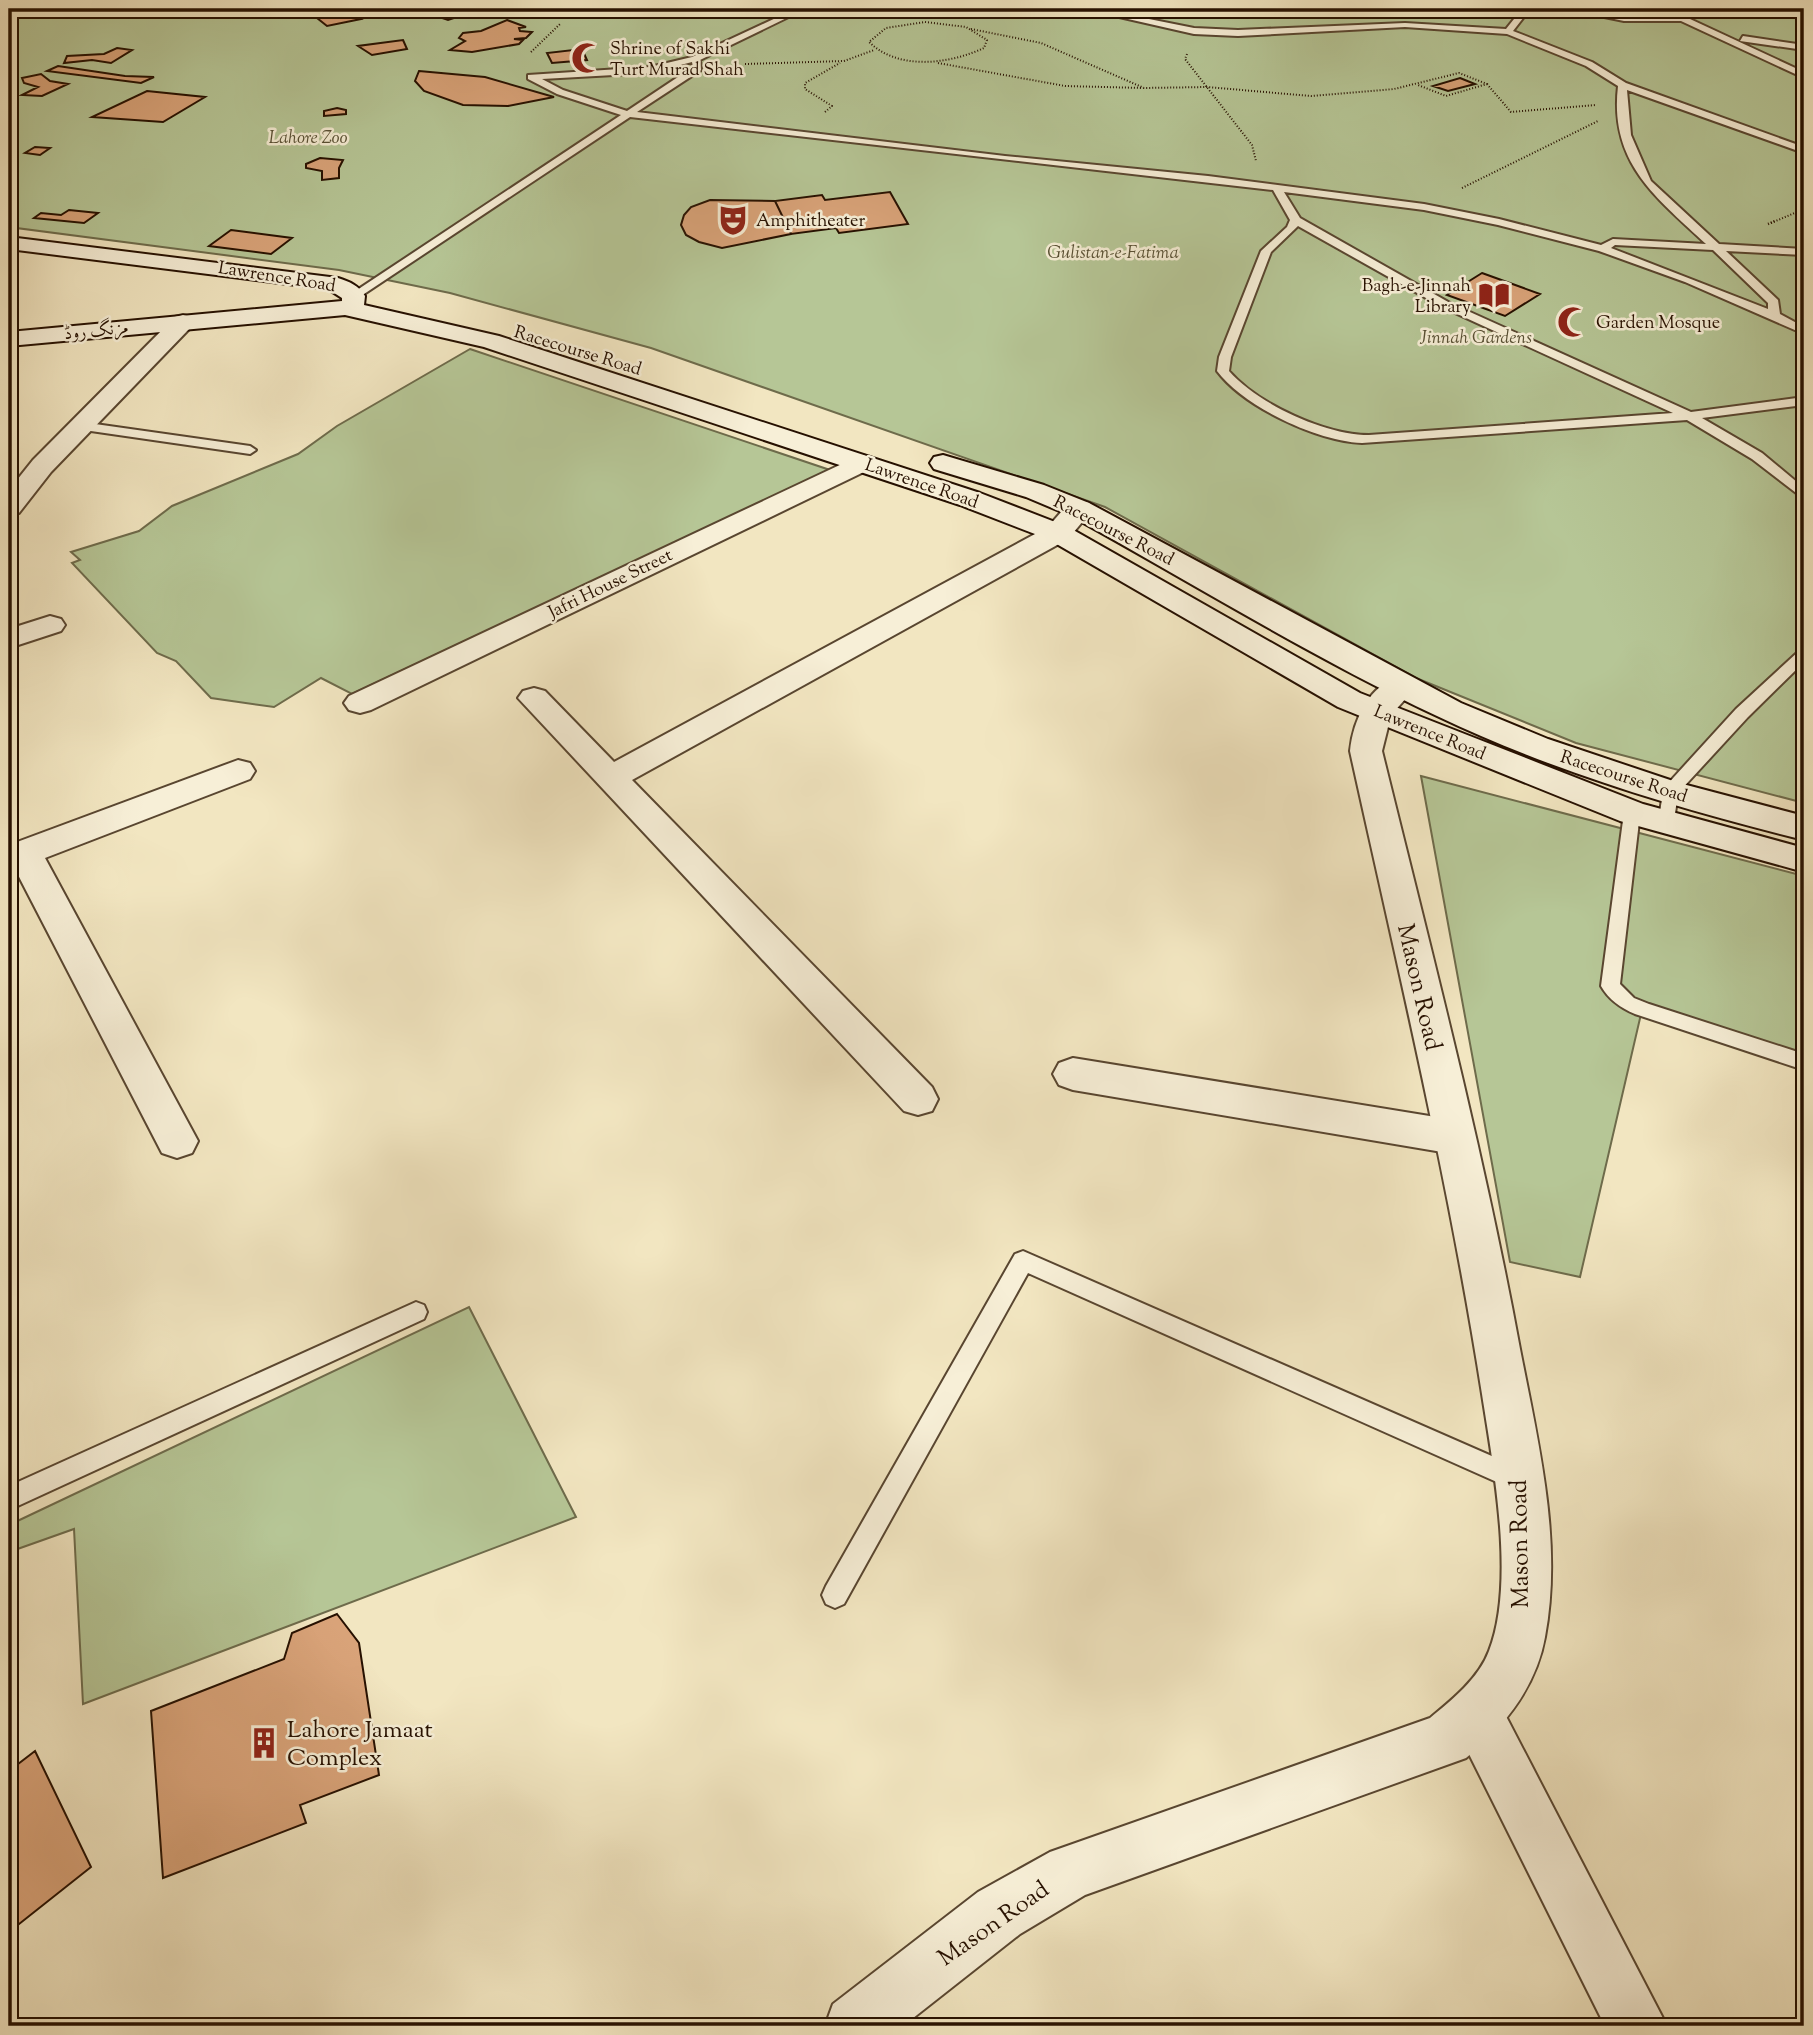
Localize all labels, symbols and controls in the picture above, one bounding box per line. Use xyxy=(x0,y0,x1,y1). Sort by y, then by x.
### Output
place label: Shrine of Sakhi Turt Murad Shah xyxy=(610,37,744,84)
mosque icon: Shrine of Sakhi Turt Murad Shah xyxy=(570,41,604,75)
park label: Lahore Zoo xyxy=(268,126,348,152)
theatre icon: Amphitheater xyxy=(716,203,750,237)
place label: Amphitheater xyxy=(756,209,865,235)
park label: Gulistan-e-Fatima xyxy=(1047,241,1179,267)
street label: Lawrence Road xyxy=(216,256,337,300)
place label: Bagh-e-Jinnah Library xyxy=(1362,274,1471,321)
library icon: Bagh-e-Jinnah Library xyxy=(1477,278,1511,312)
mosque icon: Garden Mosque xyxy=(1556,305,1590,339)
place label: Garden Mosque xyxy=(1596,311,1720,337)
street label: مزنگ روڈ xyxy=(62,315,130,348)
street label: Racecourse Road xyxy=(510,320,645,384)
park label: Jinnah Gardens xyxy=(1419,326,1532,352)
street label: Lawrence Road xyxy=(861,453,982,517)
street label: Racecourse Road xyxy=(1048,490,1178,573)
street label: Jafri House Street xyxy=(543,543,678,627)
street label: Lawrence Road xyxy=(1369,700,1489,768)
street label: Racecourse Road xyxy=(1556,745,1690,811)
street label: Mason Road xyxy=(1387,921,1449,1055)
street label: Mason Road xyxy=(1503,1479,1539,1609)
place label: Lahore Jamaat Complex xyxy=(287,1714,433,1776)
building icon: Lahore Jamaat Complex xyxy=(247,1726,281,1760)
street label: Mason Road xyxy=(932,1873,1057,1976)

